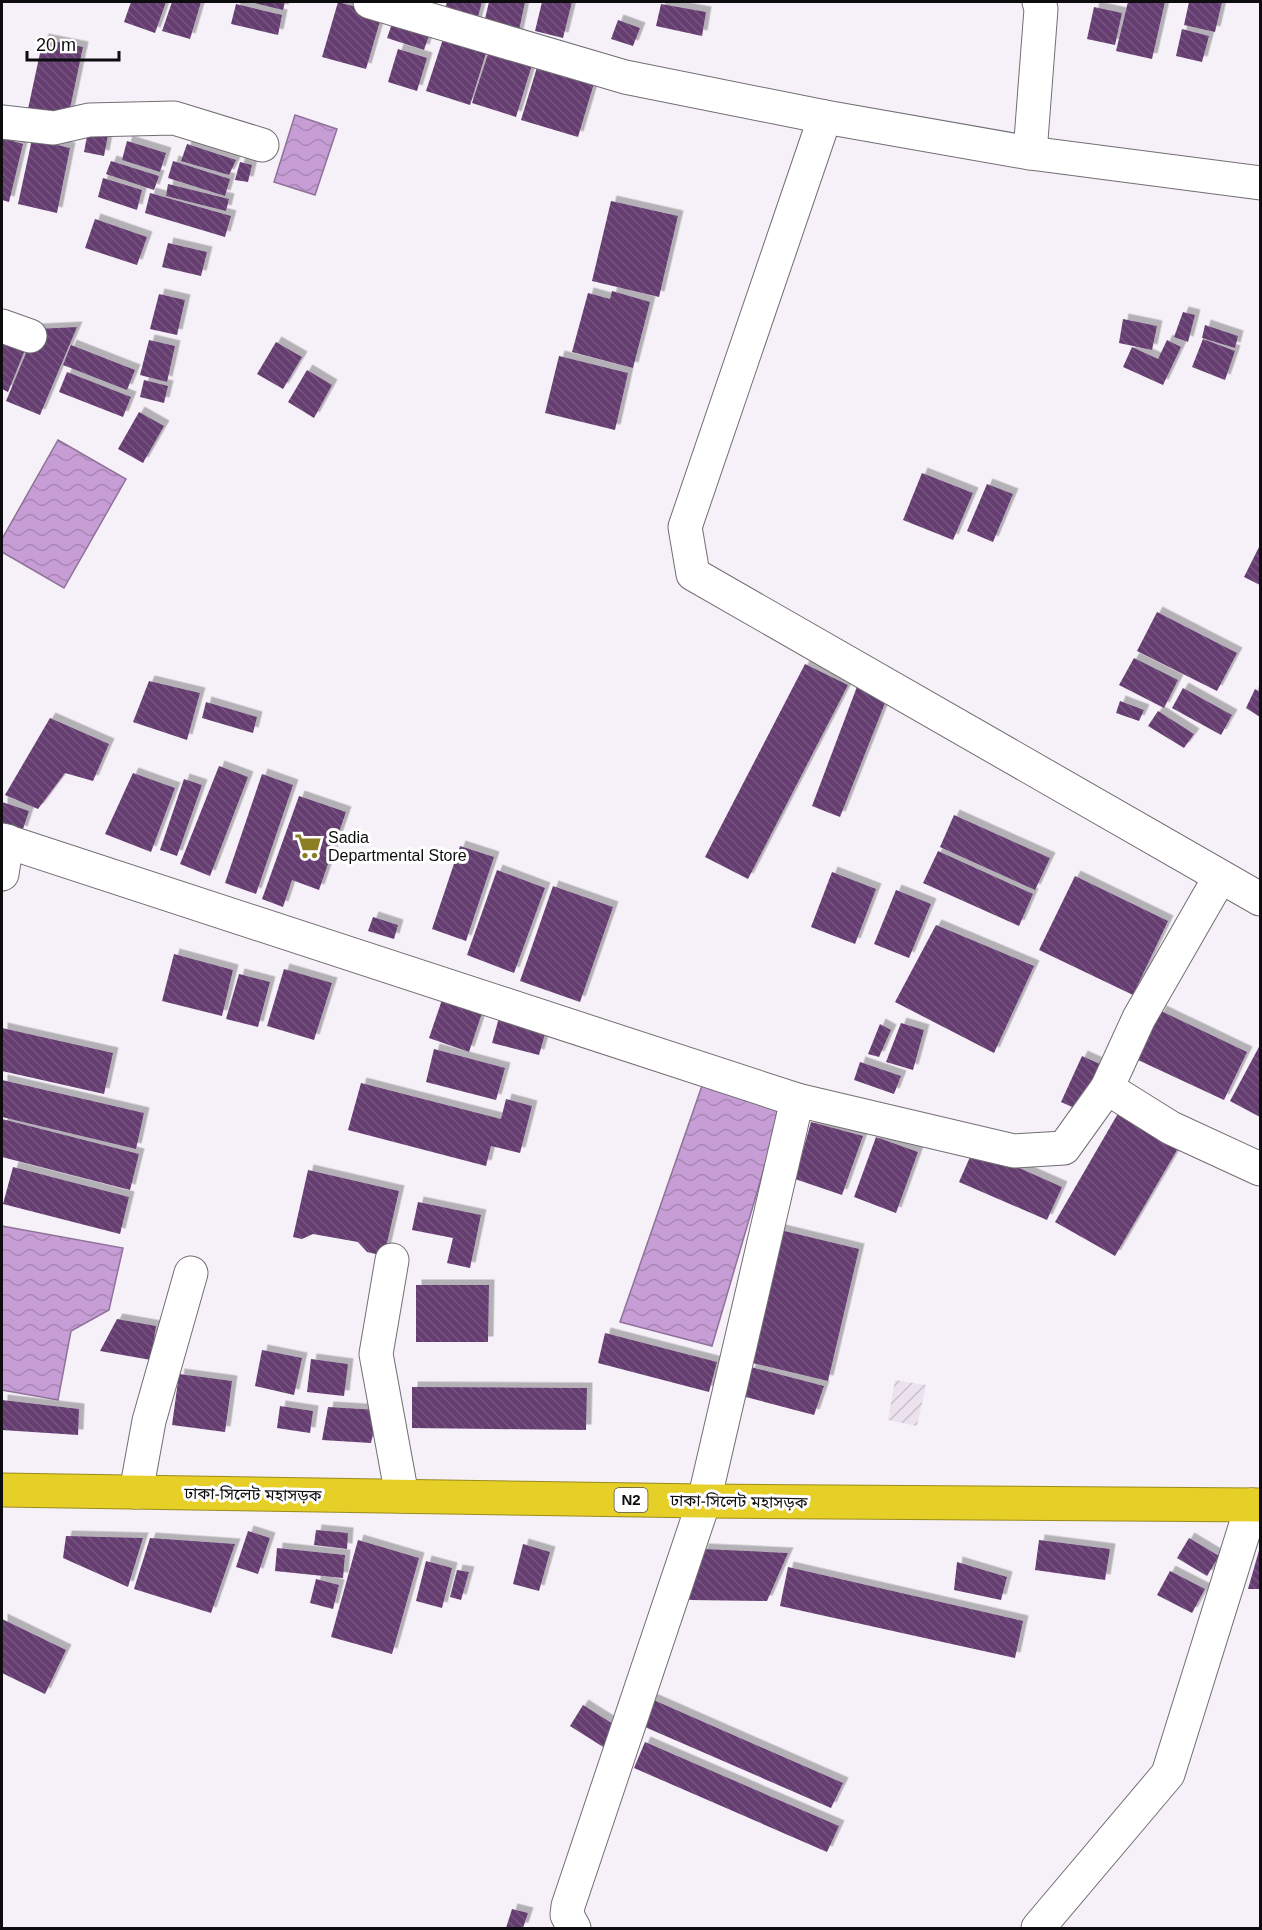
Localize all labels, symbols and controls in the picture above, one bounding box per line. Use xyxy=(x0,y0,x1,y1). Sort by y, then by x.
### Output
scale bar xyxy=(27,24,118,62)
text: 20 m xyxy=(36,35,76,55)
place label: Sadia Departmental Store xyxy=(328,829,467,864)
supermarket icon: Sadia Departmental Store xyxy=(293,831,323,861)
street label: ঢাকা-সিলেট মহাসড়ক xyxy=(183,1484,323,1504)
road number: N2 xyxy=(614,1488,648,1512)
street label: ঢাকা-সিলেট মহাসড়ক xyxy=(669,1491,809,1511)

